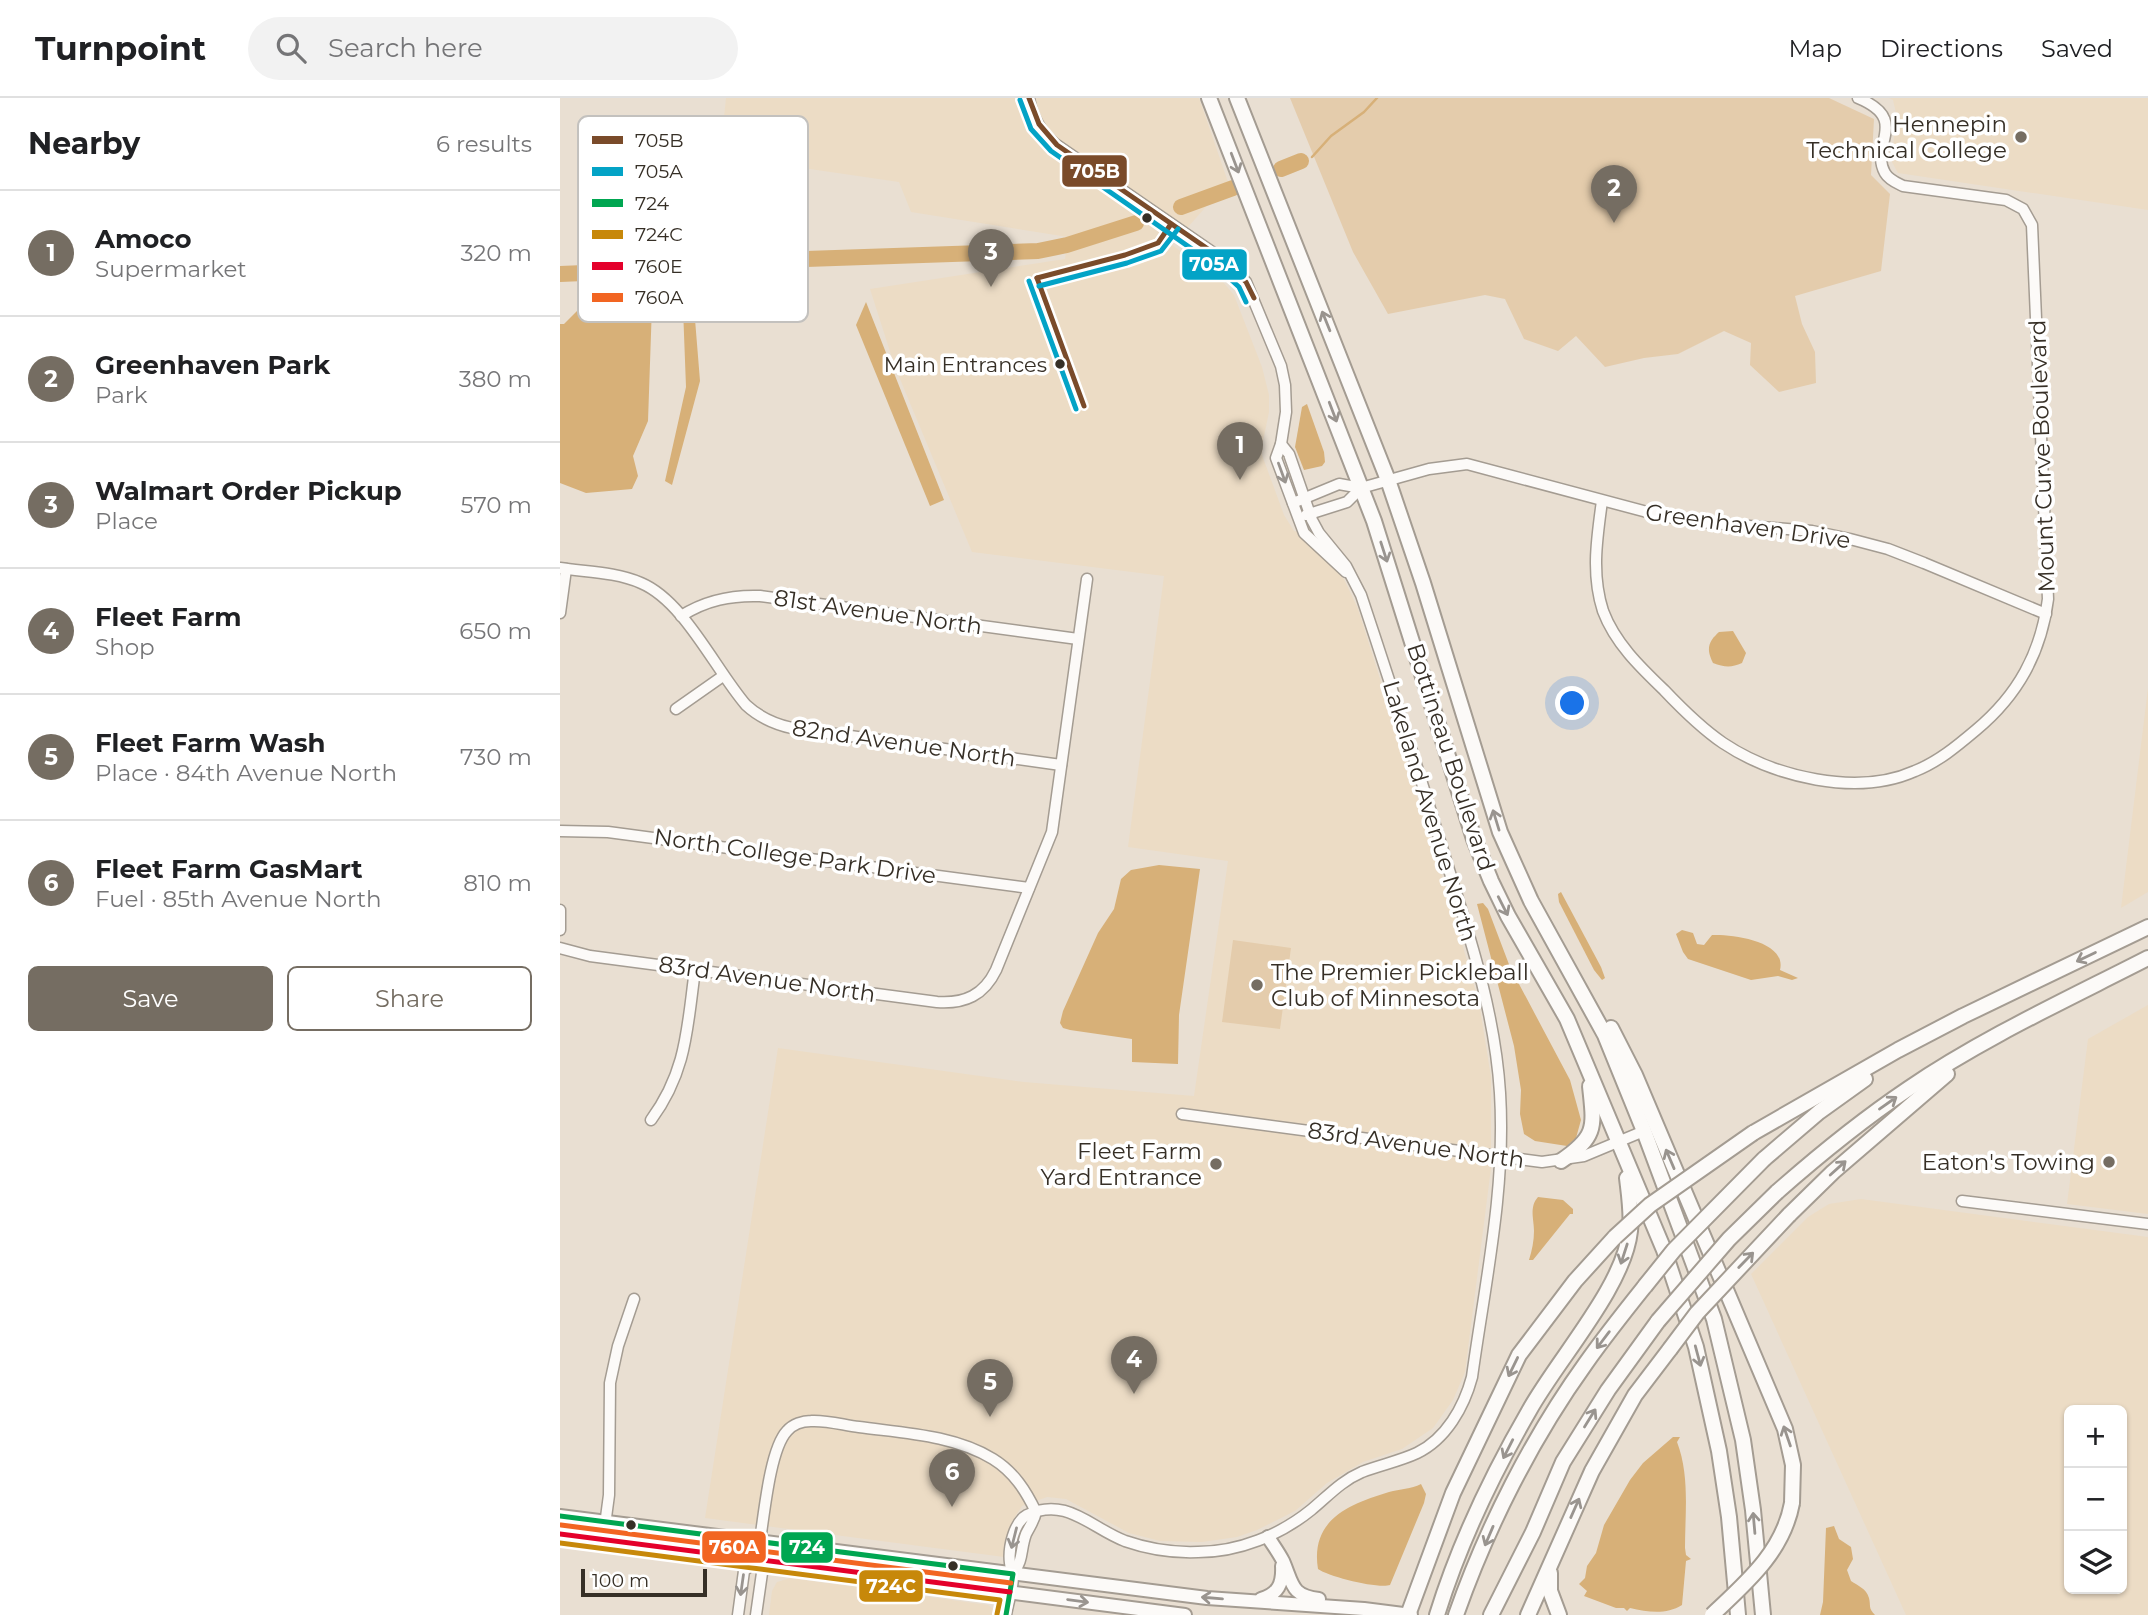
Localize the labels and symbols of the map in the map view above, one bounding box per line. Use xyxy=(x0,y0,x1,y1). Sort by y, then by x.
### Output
place label: Hennepin Technical College xyxy=(1806,110,2007,164)
legend xyxy=(578,116,808,322)
text: 705B xyxy=(635,129,683,152)
marker: Hennepin Technical College xyxy=(2013,129,2029,145)
one-way arrow xyxy=(1229,151,1242,173)
line badge: 705B xyxy=(1061,154,1128,188)
text: 705A xyxy=(635,160,683,183)
text: 705B xyxy=(1070,160,1120,183)
pin: 2 xyxy=(1591,165,1637,223)
text: 724 xyxy=(635,192,670,215)
unlabelled marker xyxy=(1140,211,1154,225)
text: 724C xyxy=(635,223,683,246)
pin: 3 xyxy=(968,229,1014,287)
line badge: 705A xyxy=(1181,248,1248,281)
text: 705A xyxy=(1189,253,1240,276)
text: 760E xyxy=(635,255,683,278)
text: 760A xyxy=(635,286,684,309)
one-way arrow xyxy=(1318,311,1331,333)
street label: Mount Curve Boulevard xyxy=(2023,319,2061,593)
place label: Main Entrances xyxy=(884,352,1047,377)
marker: Main Entrances xyxy=(1053,357,1067,371)
one-way arrow xyxy=(1327,401,1340,423)
pin: 1 xyxy=(1217,422,1263,480)
one-way arrow xyxy=(1277,462,1289,484)
street label: Greenhaven Drive xyxy=(1644,498,1852,554)
one-way arrow xyxy=(1378,541,1391,563)
street label: 81st Avenue North xyxy=(772,584,984,640)
street label: Bottineau Boulevard xyxy=(1401,640,1501,874)
street label: Lakeland Avenue North xyxy=(1377,677,1483,945)
your location xyxy=(1555,686,1589,720)
street label: 82nd Avenue North xyxy=(790,713,1018,773)
one-way arrow xyxy=(1489,810,1502,832)
street label: North College Park Drive xyxy=(652,822,938,890)
one-way arrow xyxy=(1497,895,1511,916)
street label: 83rd Avenue North xyxy=(657,950,877,1008)
one-way arrow xyxy=(2076,950,2097,964)
place label: The Premier Pickleball Club of Minnesota xyxy=(1271,958,1529,1012)
marker: The Premier Pickleball Club of Minnesota xyxy=(1249,977,1265,993)
one-way arrow xyxy=(1878,1096,1897,1110)
street label: 83rd Avenue North xyxy=(1306,1116,1526,1174)
place label: Fleet Farm Yard Entrance xyxy=(1040,1137,1202,1191)
one-way arrow xyxy=(1663,1148,1676,1170)
place label: Eaton's Towing xyxy=(1922,1148,2095,1176)
marker: Eaton's Towing xyxy=(2101,1154,2117,1170)
marker: Fleet Farm Yard Entrance xyxy=(1208,1156,1224,1172)
one-way arrow xyxy=(1829,1159,1846,1176)
one-way arrow xyxy=(1617,1243,1630,1265)
one-way arrow xyxy=(1737,1252,1754,1269)
one-way arrow xyxy=(1596,1330,1611,1349)
pin: 4 xyxy=(1111,1336,1157,1394)
one-way arrow xyxy=(1692,1345,1705,1367)
one-way arrow xyxy=(1506,1356,1519,1377)
pin: 5 xyxy=(967,1359,1013,1417)
one-way arrow xyxy=(1584,1409,1598,1429)
one-way arrow xyxy=(1780,1425,1792,1447)
one-way arrow xyxy=(1501,1438,1514,1459)
pin: 6 xyxy=(929,1449,975,1507)
one-way arrow xyxy=(1569,1497,1582,1519)
one-way arrow xyxy=(1747,1512,1760,1534)
unlabelled marker xyxy=(624,1518,638,1532)
one-way arrow xyxy=(1482,1525,1495,1546)
one-way arrow xyxy=(1007,1526,1020,1549)
line badge: 760A xyxy=(701,1530,767,1564)
line badge: 724 xyxy=(780,1531,834,1564)
text: 760A xyxy=(709,1536,760,1559)
text: 724 xyxy=(789,1536,825,1559)
unlabelled marker xyxy=(946,1559,960,1573)
scale bar xyxy=(581,1566,707,1598)
line badge: 724C xyxy=(858,1569,924,1603)
one-way arrow xyxy=(736,1573,749,1596)
text: 724C xyxy=(866,1575,916,1598)
one-way arrow xyxy=(1201,1591,1224,1604)
one-way arrow xyxy=(1066,1594,1088,1607)

